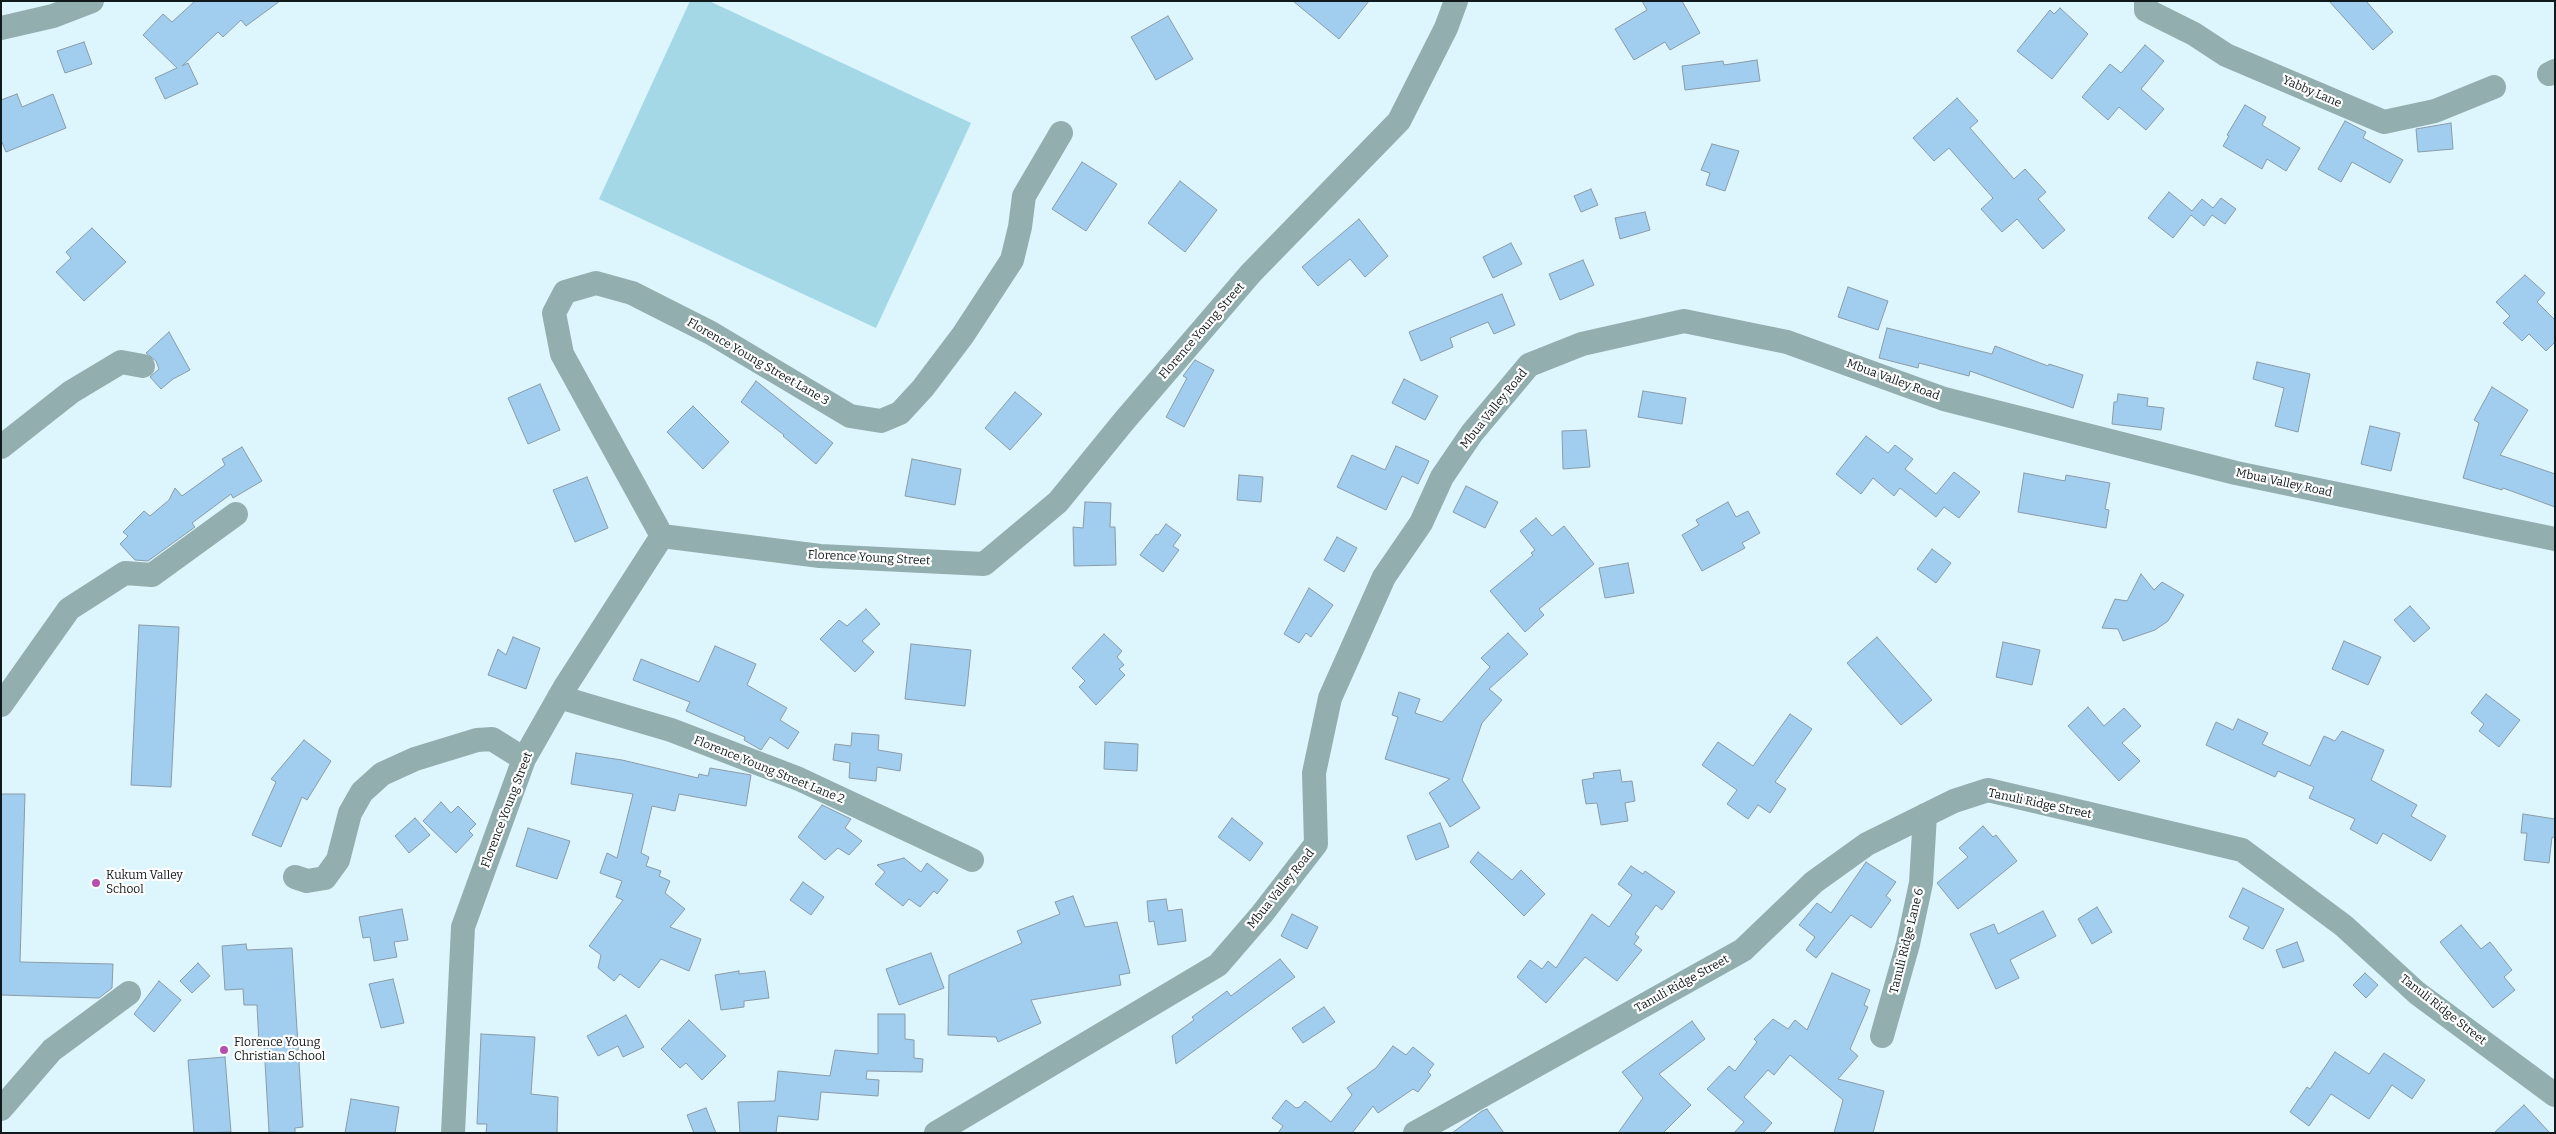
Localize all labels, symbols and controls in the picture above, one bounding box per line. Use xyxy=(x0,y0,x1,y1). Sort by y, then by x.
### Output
street label: Yabby Lane xyxy=(2280,73,2344,111)
street label: Florence Young Street xyxy=(1156,280,1248,382)
street label: Florence Young Street Lane 3 xyxy=(684,315,832,409)
street label: Mbua Valley Road xyxy=(1844,356,1942,404)
street label: Mbua Valley Road xyxy=(1458,366,1530,452)
street label: Mbua Valley Road xyxy=(2235,466,2333,500)
street label: Florence Young Street xyxy=(807,548,931,568)
street label: Florence Young Street Lane 2 xyxy=(692,733,846,807)
street label: Florence Young Street xyxy=(478,750,536,870)
street label: Tanuli Ridge Street xyxy=(1987,786,2093,822)
street label: Mbua Valley Road xyxy=(1245,846,1317,932)
place label: Kukum Valley School xyxy=(106,869,183,897)
marker: Kukum Valley School xyxy=(90,877,102,889)
street label: Tanuli Ridge Lane 6 xyxy=(1887,887,1927,995)
street label: Tanuli Ridge Street xyxy=(1633,952,1731,1016)
street label: Tanuli Ridge Street xyxy=(2397,972,2489,1048)
place label: Florence Young Christian School xyxy=(234,1036,325,1064)
marker: Florence Young Christian School xyxy=(218,1044,230,1056)

